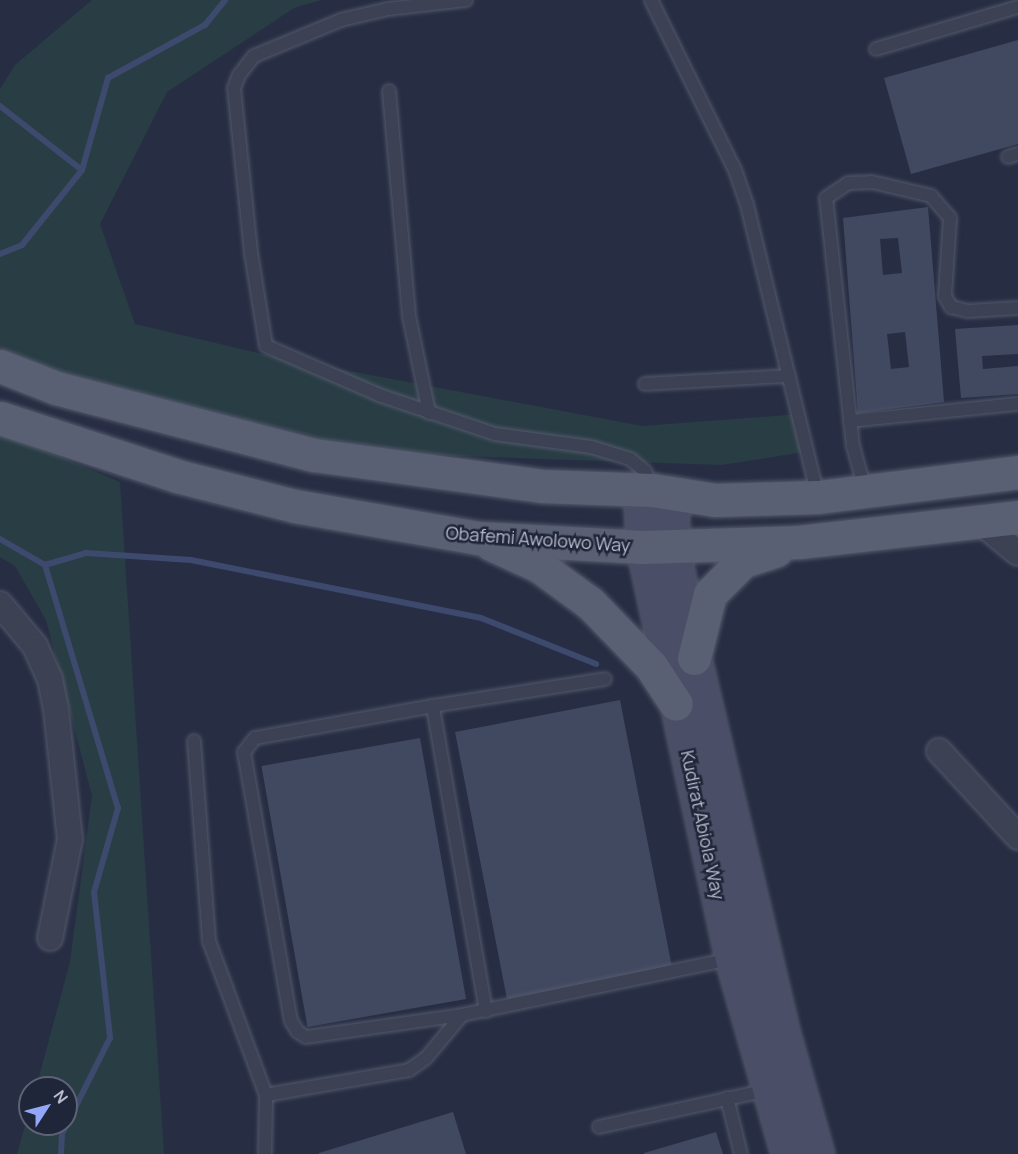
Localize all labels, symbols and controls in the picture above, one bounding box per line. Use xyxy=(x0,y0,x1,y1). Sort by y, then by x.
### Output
street label: Obafemi Awolowo Way xyxy=(445,522,631,556)
street label: Kudirat Abiola Way xyxy=(677,748,729,902)
north arrow xyxy=(18,1076,78,1136)
text: N xyxy=(49,1085,73,1108)

